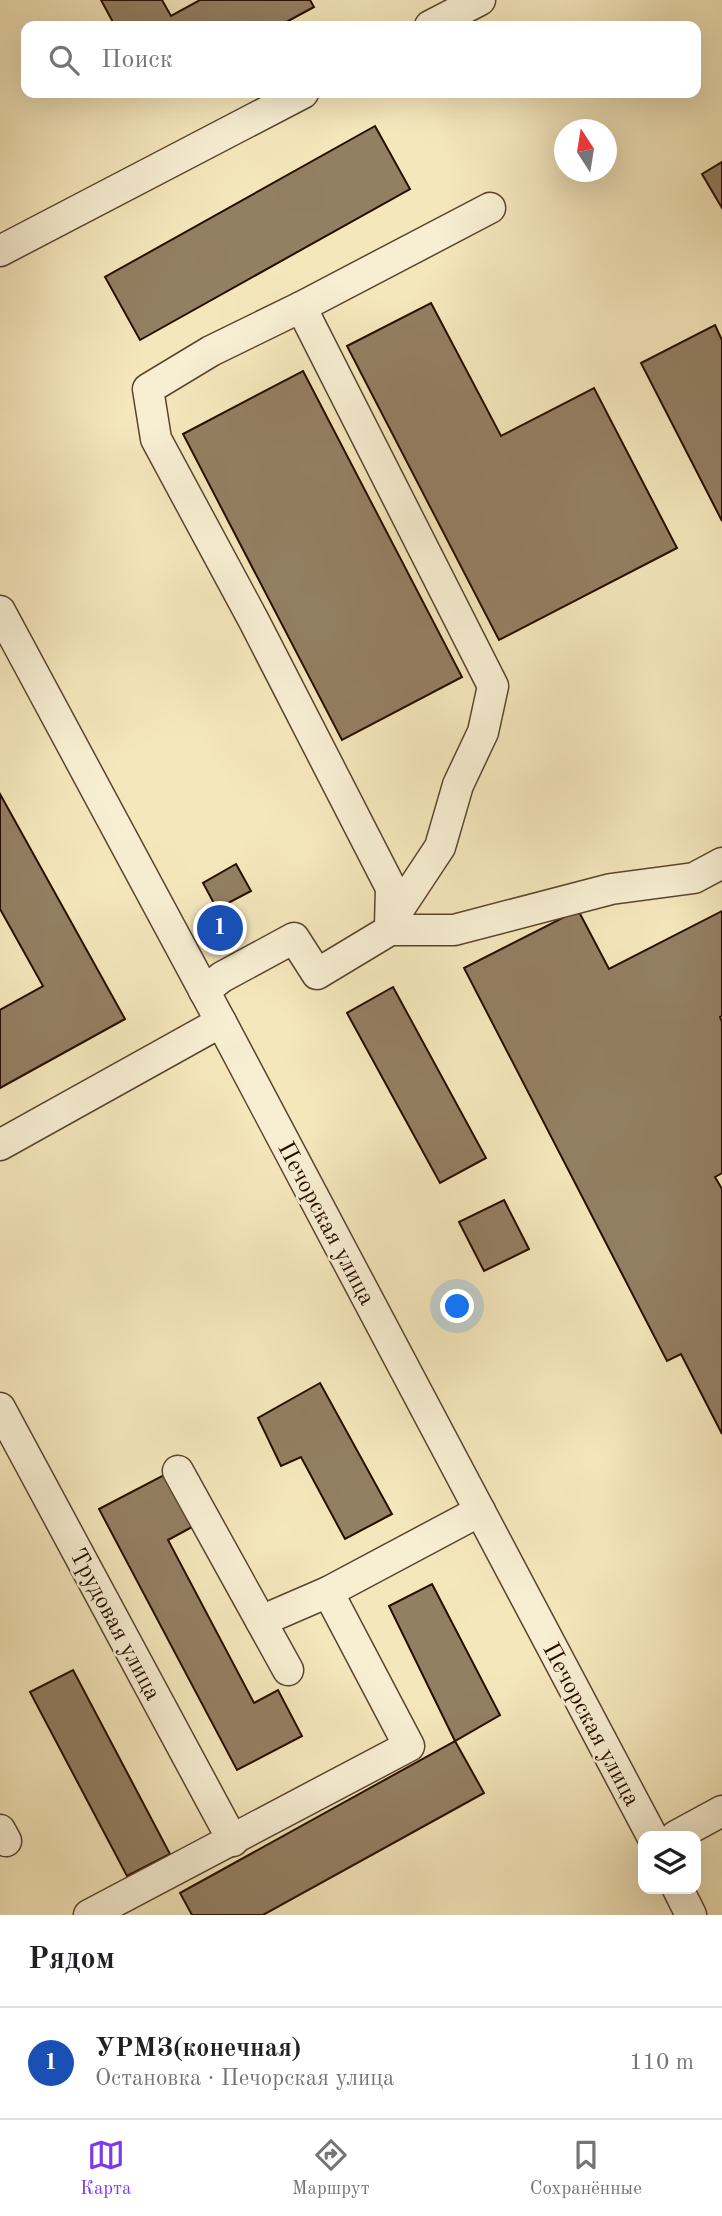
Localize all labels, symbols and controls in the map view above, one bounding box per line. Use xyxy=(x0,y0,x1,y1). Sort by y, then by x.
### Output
search box xyxy=(21,21,701,98)
icon: search xyxy=(45,41,83,79)
text: Поиск xyxy=(101,47,173,73)
north arrow xyxy=(554,119,617,182)
pin: 1 xyxy=(197,902,243,954)
street label: Печорская улица xyxy=(272,1138,378,1310)
your location xyxy=(440,1289,474,1323)
street label: Трудовая улица xyxy=(64,1545,164,1705)
street label: Печорская улица xyxy=(537,1639,643,1811)
map controls xyxy=(638,1831,701,1894)
button: layers xyxy=(638,1831,701,1894)
text: Рядом xyxy=(28,1945,115,1975)
text: УРМЗ(конечная) xyxy=(95,2036,301,2062)
text: 1 xyxy=(44,2051,58,2074)
text: 110 m xyxy=(629,2051,694,2074)
text: Остановка · Печорская улица xyxy=(95,2067,394,2090)
tab: Карта xyxy=(80,2136,131,2201)
tab: Маршрут xyxy=(292,2136,370,2201)
tab: Сохранённые xyxy=(530,2136,642,2201)

